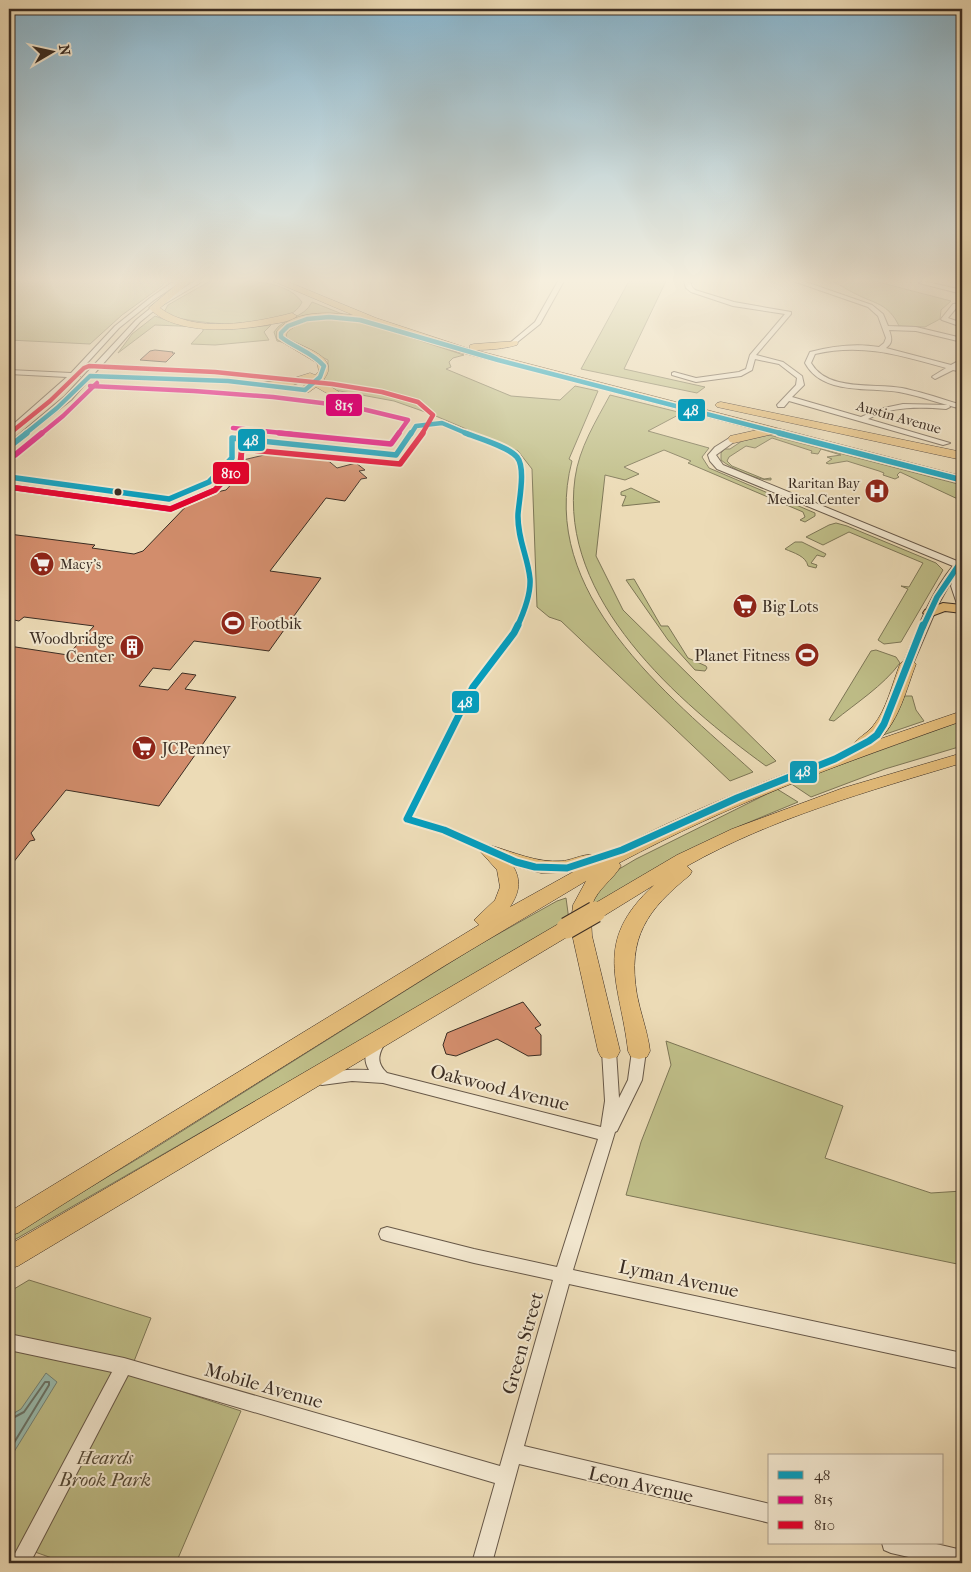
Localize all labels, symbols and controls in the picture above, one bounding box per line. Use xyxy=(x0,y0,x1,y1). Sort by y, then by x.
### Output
north arrow xyxy=(28,28,78,78)
text: N xyxy=(55,43,74,57)
line badge: 815 xyxy=(325,393,363,417)
text: 815 xyxy=(335,397,353,414)
street label: Austin Avenue xyxy=(854,397,943,438)
line badge: 48 xyxy=(677,398,706,422)
text: 48 xyxy=(682,402,699,419)
line badge: 48 xyxy=(237,428,266,452)
text: 48 xyxy=(242,432,259,449)
line badge: 810 xyxy=(212,461,250,485)
text: 810 xyxy=(221,465,241,482)
place label: Raritan Bay Medical Center xyxy=(767,475,861,508)
hospital icon: Raritan Bay Medical Center xyxy=(864,478,890,504)
unlabelled marker xyxy=(113,487,123,497)
supermarket icon: Macy's xyxy=(29,551,55,577)
place label: Macy's xyxy=(60,556,101,573)
supermarket icon: Big Lots xyxy=(732,593,758,619)
place label: Big Lots xyxy=(762,597,819,616)
sports icon: Footbik xyxy=(220,610,246,636)
place label: Footbik xyxy=(250,614,302,633)
place label: Woodbridge Center xyxy=(29,629,114,666)
building icon: Woodbridge Center xyxy=(119,634,145,660)
sports icon: Planet Fitness xyxy=(794,642,820,668)
place label: Planet Fitness xyxy=(694,646,790,665)
line badge: 48 xyxy=(451,690,480,714)
text: 48 xyxy=(456,694,473,711)
supermarket icon: JCPenney xyxy=(131,735,157,761)
place label: JCPenney xyxy=(160,739,231,758)
line badge: 48 xyxy=(789,760,818,784)
text: 48 xyxy=(794,763,811,780)
street label: Oakwood Avenue xyxy=(428,1060,572,1116)
street label: Lyman Avenue xyxy=(617,1256,741,1302)
street label: Green Street xyxy=(498,1289,548,1397)
street label: Mobile Avenue xyxy=(202,1359,325,1413)
park label: Heards Brook Park xyxy=(58,1447,151,1491)
legend xyxy=(768,1454,944,1544)
street label: Leon Avenue xyxy=(586,1462,695,1508)
text: 48 xyxy=(814,1466,830,1484)
text: 815 xyxy=(814,1490,833,1508)
text: 810 xyxy=(814,1516,835,1534)

